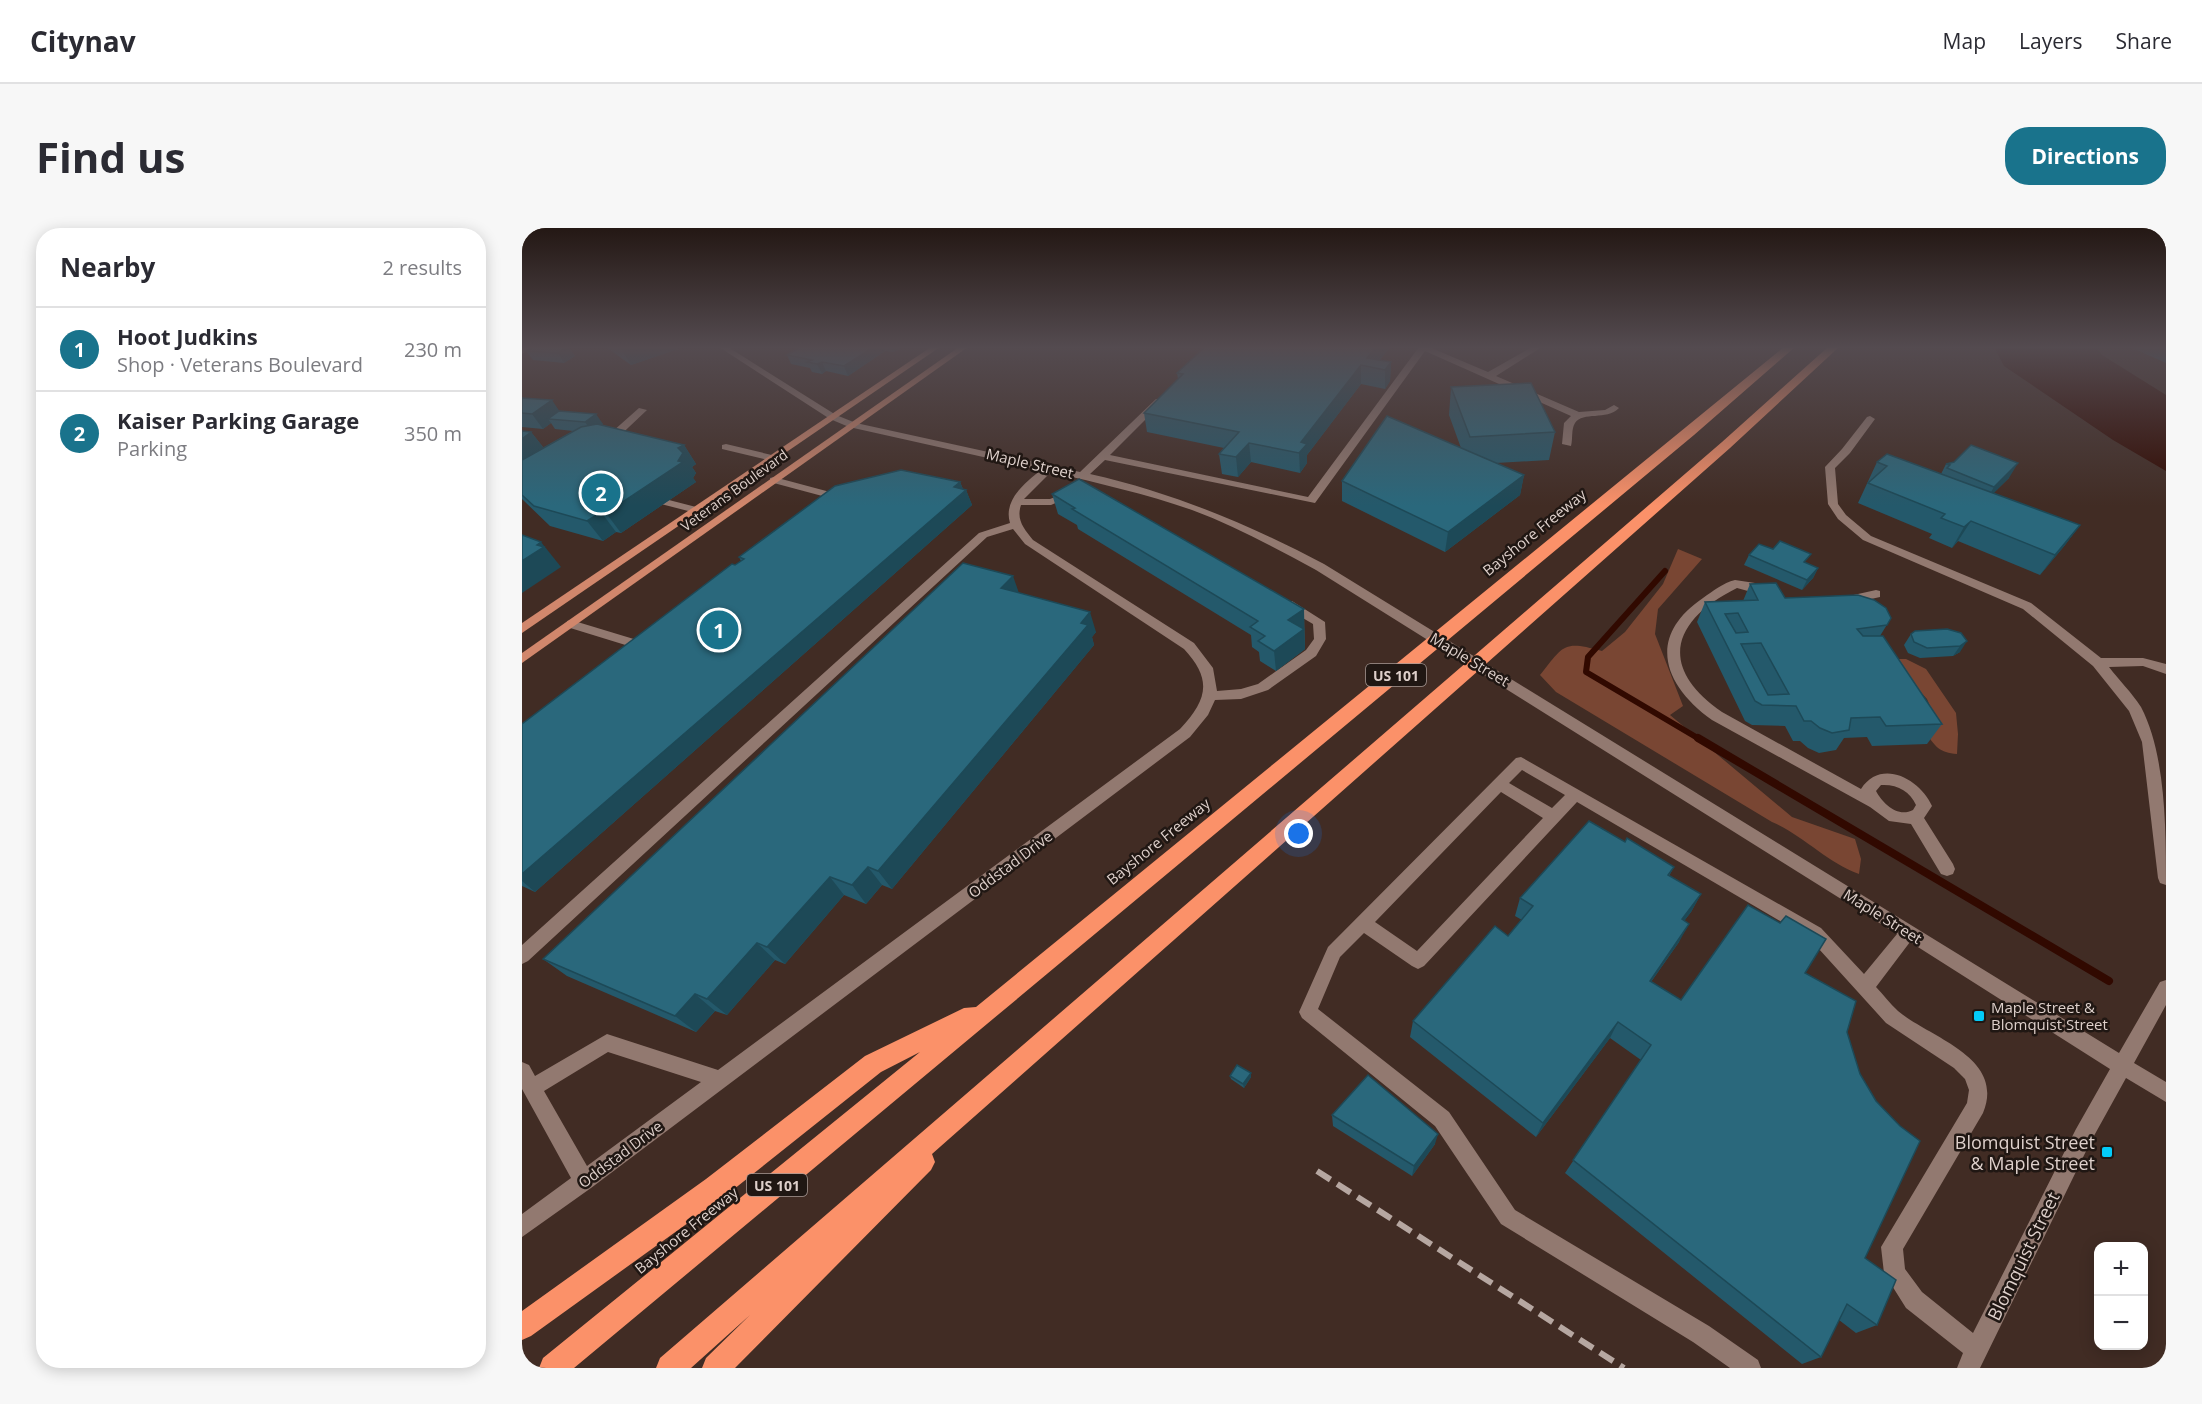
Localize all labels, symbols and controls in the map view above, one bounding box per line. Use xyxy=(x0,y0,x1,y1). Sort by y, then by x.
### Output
text: Citynav xyxy=(30,22,136,60)
text: Map xyxy=(1943,27,1986,55)
text: Layers xyxy=(2019,27,2083,55)
text: Share xyxy=(2116,27,2172,55)
button: Directions xyxy=(2005,127,2166,185)
text: Find us xyxy=(36,128,185,185)
text: Nearby xyxy=(60,249,155,285)
text: 2 results xyxy=(382,254,462,281)
text: Hoot Judkins xyxy=(117,321,258,351)
text: 1 xyxy=(74,336,85,363)
text: 230 m xyxy=(404,336,462,363)
text: Shop · Veterans Boulevard xyxy=(117,351,363,378)
text: Kaiser Parking Garage xyxy=(117,405,359,435)
text: 2 xyxy=(74,420,85,447)
text: 350 m xyxy=(404,420,462,447)
text: Parking xyxy=(117,435,187,462)
street label: Maple Street xyxy=(984,443,1076,483)
street label: Veterans Boulevard xyxy=(677,445,791,535)
pin: 2 xyxy=(582,470,620,516)
street label: Bayshore Freeway xyxy=(1478,484,1590,580)
pin: 1 xyxy=(700,608,738,652)
street label: Maple Street xyxy=(1427,628,1513,690)
road number: US 101 xyxy=(1366,664,1426,686)
street label: Bayshore Freeway xyxy=(1102,793,1214,889)
your location xyxy=(1284,819,1313,848)
street label: Oddstad Drive xyxy=(964,826,1056,902)
street label: Maple Street xyxy=(1840,884,1926,948)
place label: Maple Street & Blomquist Street xyxy=(1991,997,2108,1034)
marker: Maple Street & Blomquist Street xyxy=(1972,1009,1986,1023)
street label: Oddstad Drive xyxy=(574,1116,666,1192)
place label: Blomquist Street & Maple Street xyxy=(1955,1130,2095,1175)
marker: Blomquist Street & Maple Street xyxy=(2100,1145,2114,1159)
road number: US 101 xyxy=(747,1174,807,1196)
street label: Bayshore Freeway xyxy=(630,1182,742,1278)
street label: Blomquist Street xyxy=(1981,1188,2065,1324)
map controls xyxy=(2094,1242,2148,1350)
button: + xyxy=(2094,1242,2148,1296)
button: − xyxy=(2094,1296,2148,1350)

